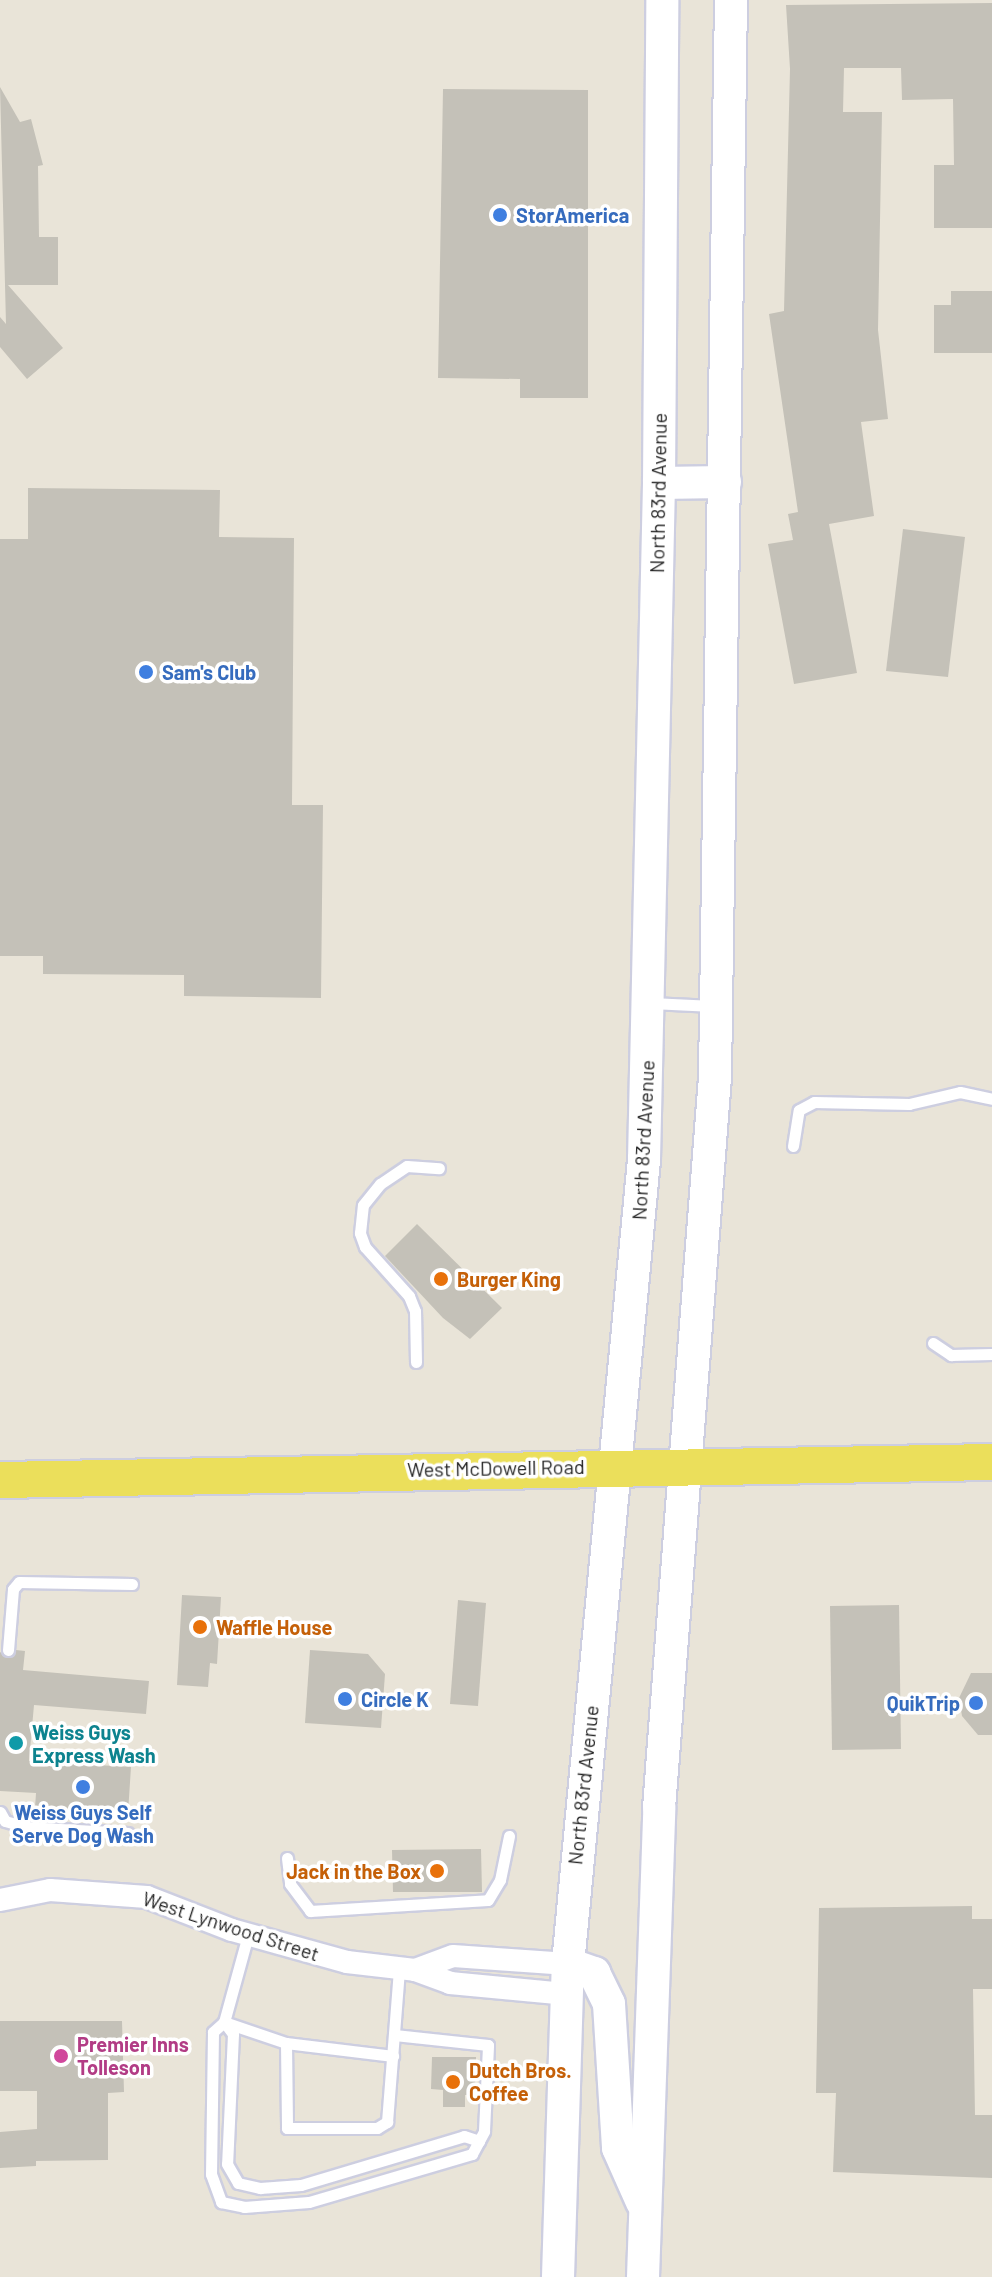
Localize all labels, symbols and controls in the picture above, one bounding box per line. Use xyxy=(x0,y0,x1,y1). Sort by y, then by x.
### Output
place label: StorAmerica xyxy=(516,203,629,227)
marker: StorAmerica xyxy=(491,206,509,224)
street label: North 83rd Avenue xyxy=(645,413,671,573)
place label: Sam's Club xyxy=(162,660,256,684)
marker: Sam's Club xyxy=(137,663,155,681)
street label: North 83rd Avenue xyxy=(627,1059,659,1221)
place label: Burger King xyxy=(457,1267,561,1291)
marker: Burger King xyxy=(432,1270,450,1288)
street label: West McDowell Road xyxy=(407,1454,585,1482)
place label: Waffle House xyxy=(216,1615,332,1639)
marker: Waffle House xyxy=(191,1618,209,1636)
place label: Circle K xyxy=(361,1687,429,1711)
marker: Circle K xyxy=(336,1690,354,1708)
place label: QuikTrip xyxy=(887,1691,960,1715)
marker: QuikTrip xyxy=(967,1694,985,1712)
street label: North 83rd Avenue xyxy=(563,1704,603,1866)
place label: Weiss Guys Express Wash xyxy=(32,1720,156,1767)
marker: Weiss Guys Express Wash xyxy=(7,1734,25,1752)
marker: Weiss Guys Self Serve Dog Wash xyxy=(74,1778,92,1796)
place label: Weiss Guys Self Serve Dog Wash xyxy=(12,1800,154,1847)
place label: Jack in the Box xyxy=(286,1859,421,1883)
marker: Jack in the Box xyxy=(428,1862,446,1880)
street label: West Lynwood Street xyxy=(140,1886,322,1966)
place label: Premier Inns Tolleson xyxy=(77,2032,189,2079)
marker: Premier Inns Tolleson xyxy=(52,2047,70,2065)
place label: Dutch Bros. Coffee xyxy=(469,2058,572,2105)
marker: Dutch Bros. Coffee xyxy=(444,2073,462,2091)

